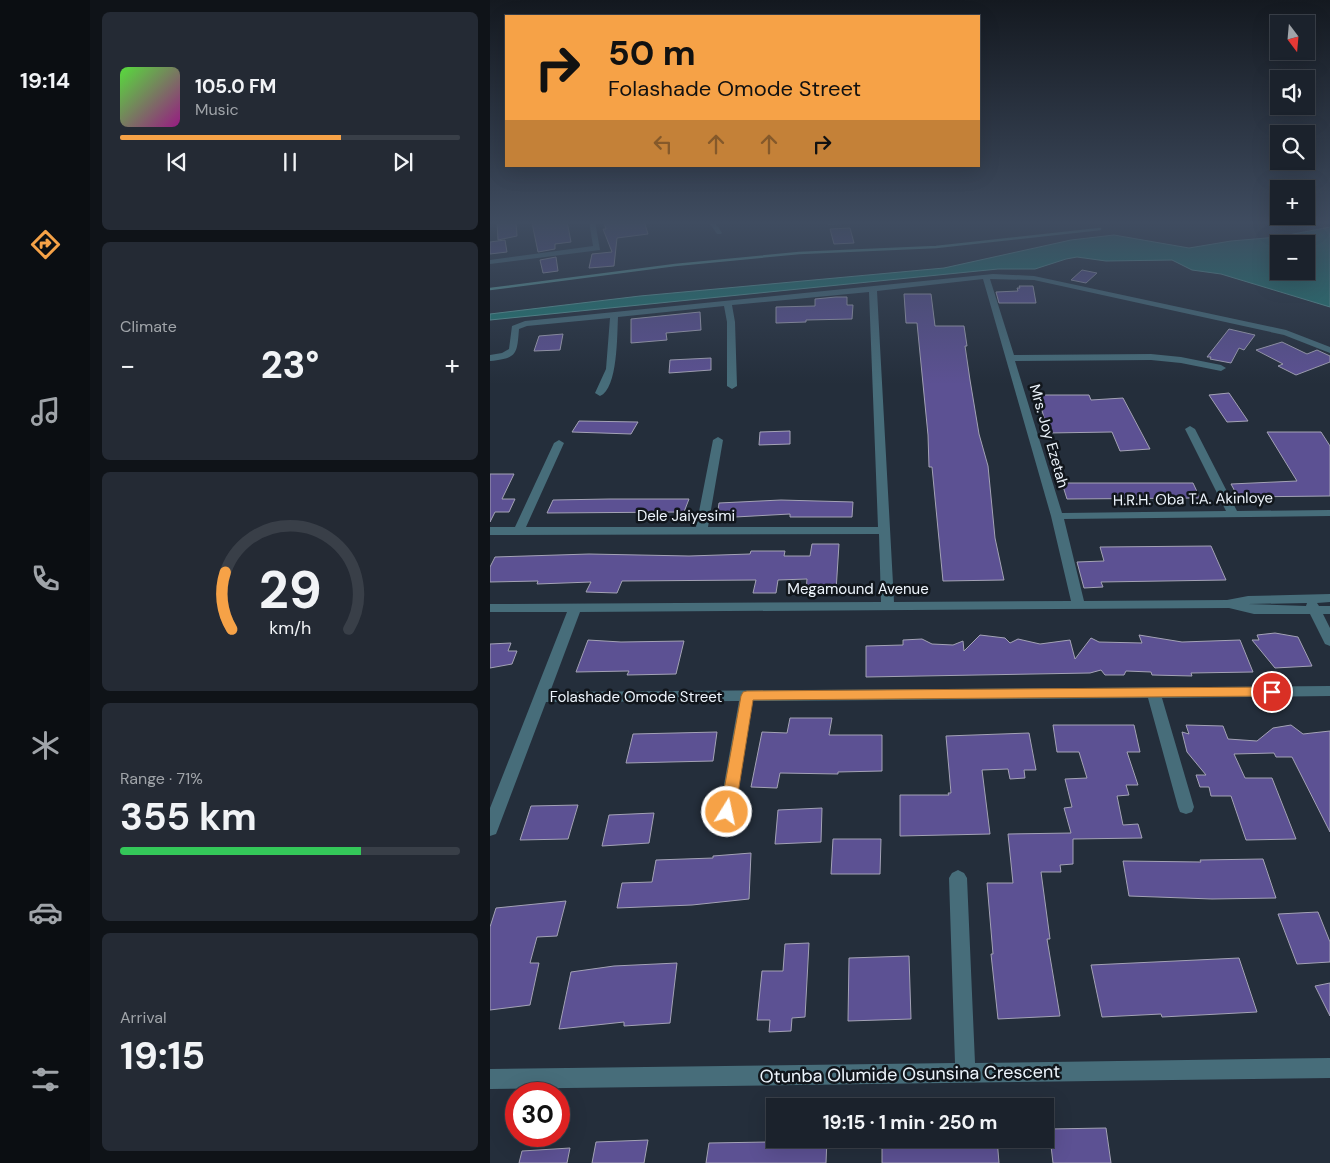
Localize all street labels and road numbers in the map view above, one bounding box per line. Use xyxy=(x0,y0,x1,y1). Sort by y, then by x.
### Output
street label: Mrs. Joy Ezetah xyxy=(1025,382,1073,490)
street label: H.R.H. Oba T.A. Akinloye xyxy=(1113,488,1273,510)
street label: Dele Jaiyesimi xyxy=(637,506,735,526)
street label: Megamound Avenue xyxy=(787,579,929,599)
street label: Folashade Omode Street xyxy=(550,687,722,707)
street label: Otunba Olumide Osunsina Crescent xyxy=(759,1059,1061,1089)

